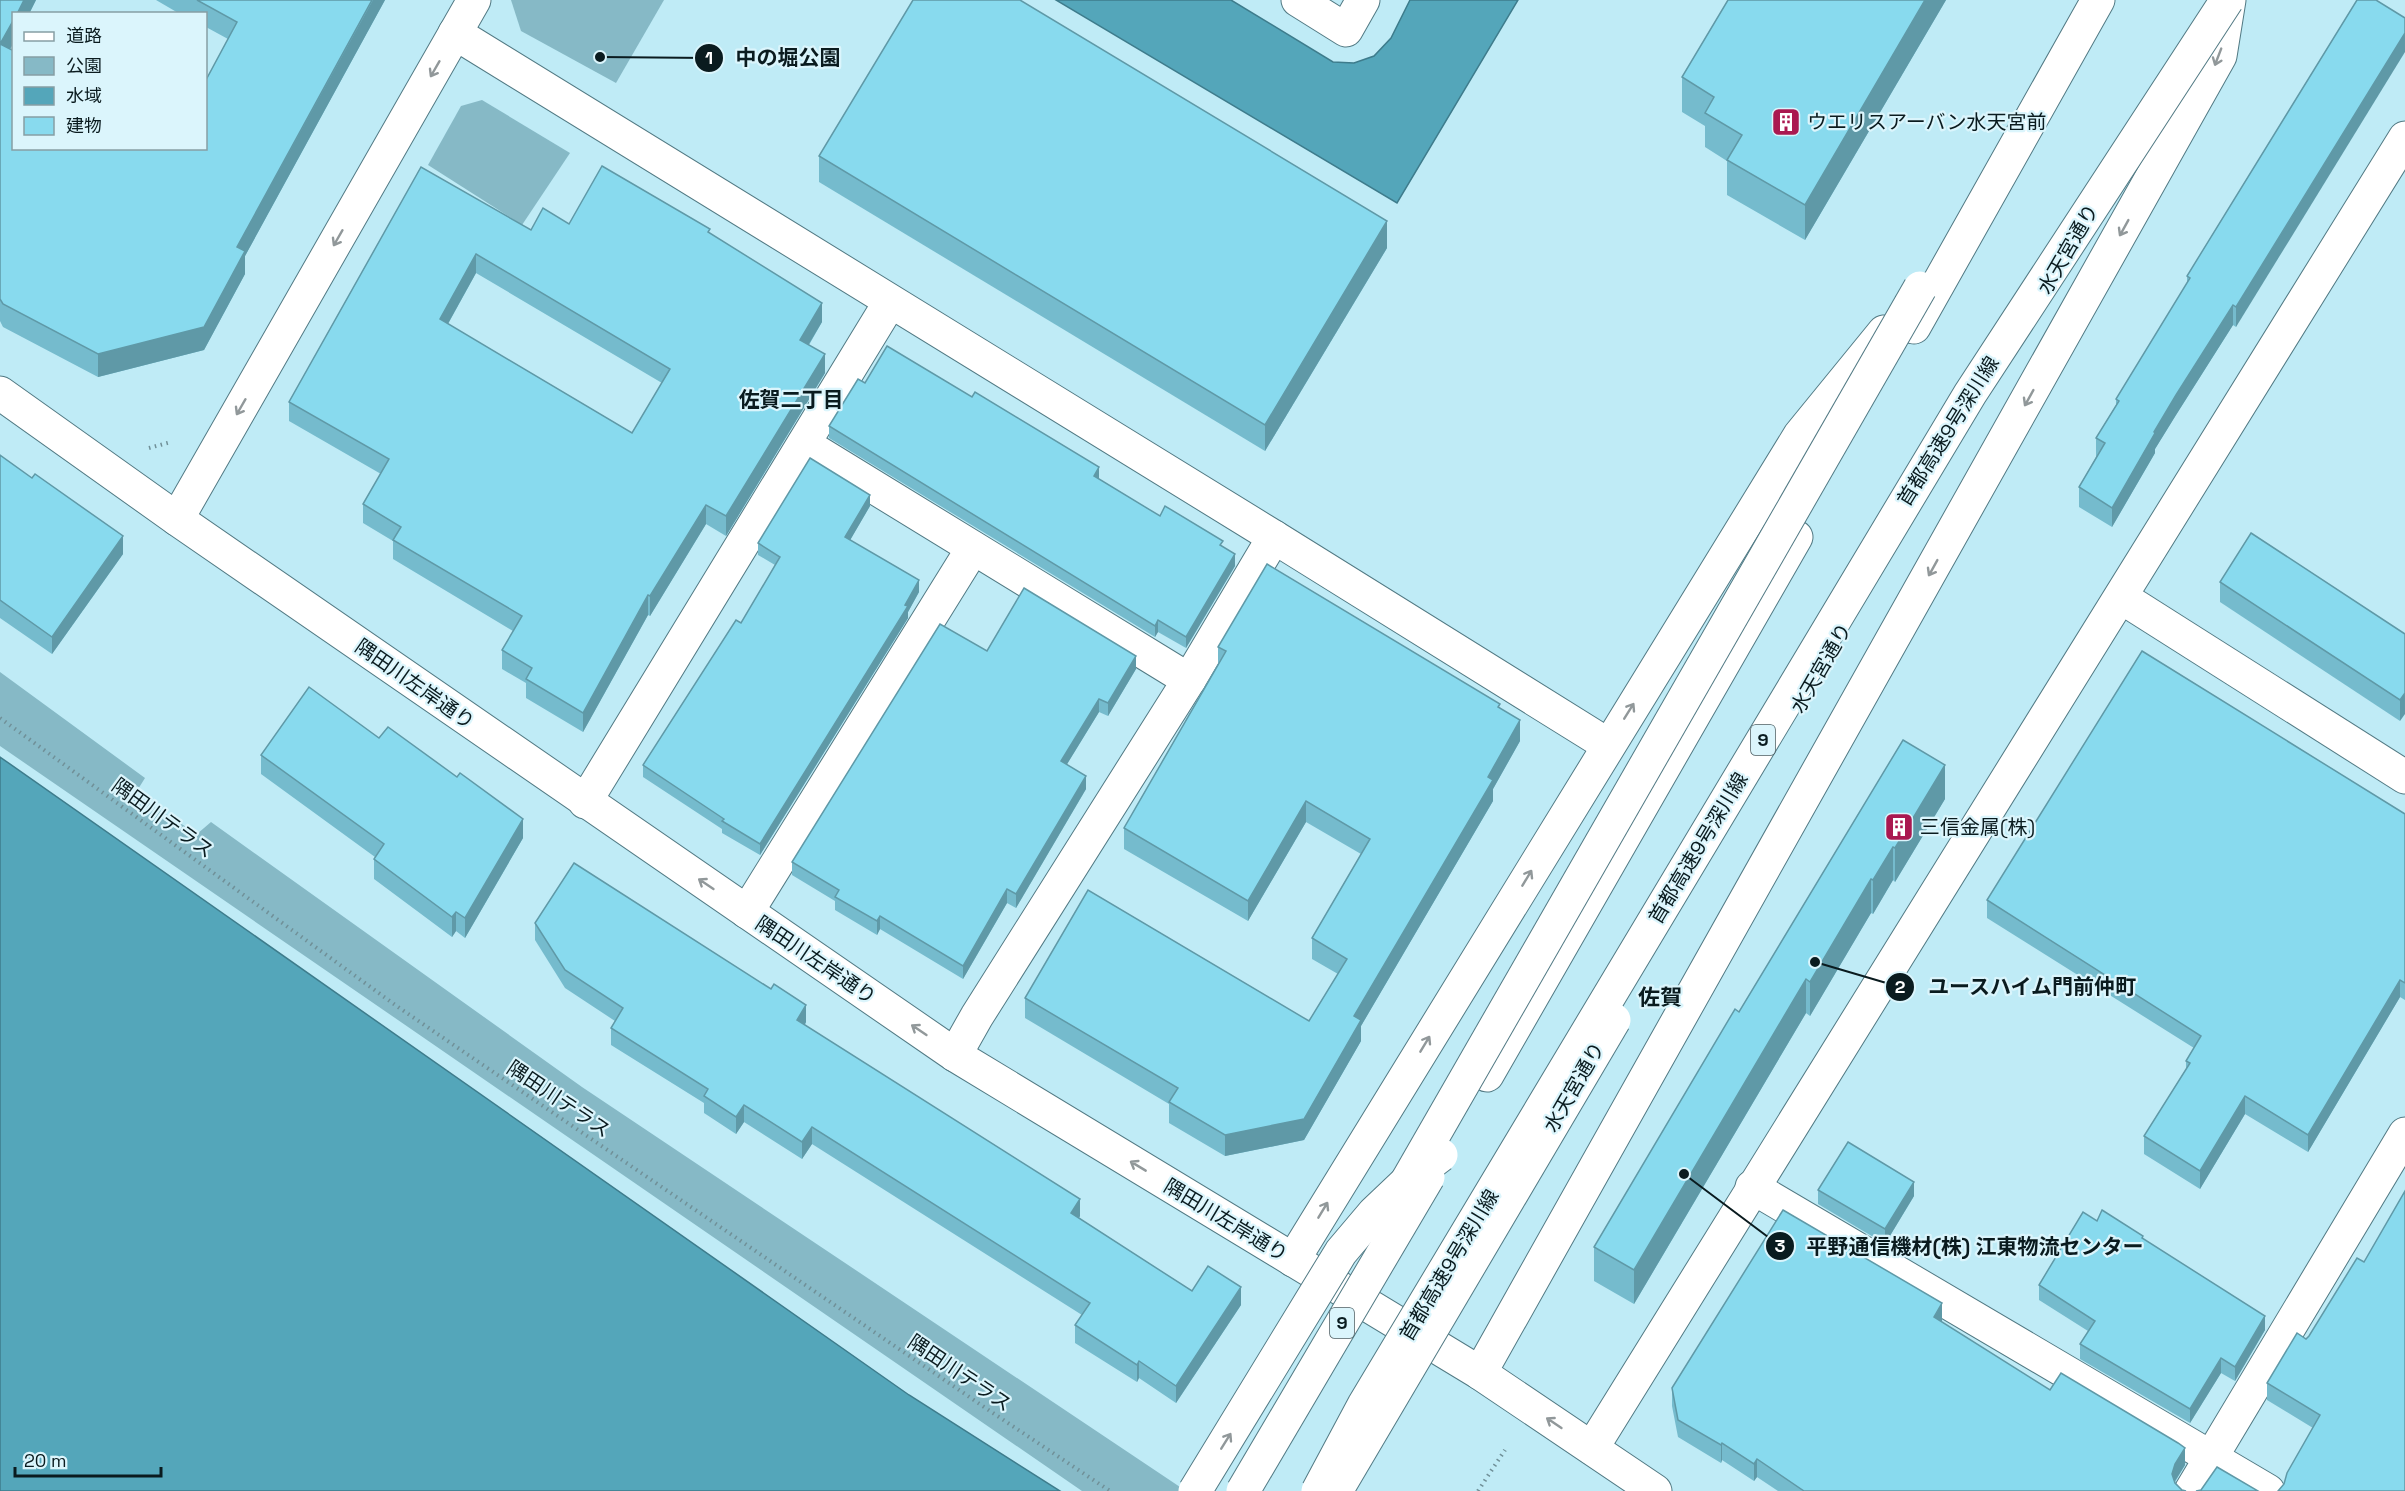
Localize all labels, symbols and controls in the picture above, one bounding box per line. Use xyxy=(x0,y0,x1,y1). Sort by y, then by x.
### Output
legend xyxy=(12,12,207,150)
text: 道路 xyxy=(66,24,102,47)
callout: 中の堀公園 xyxy=(694,38,853,77)
text: 中の堀公園 xyxy=(736,44,841,71)
text: 1 xyxy=(705,46,713,69)
one-way arrow xyxy=(2212,47,2223,66)
text: 公園 xyxy=(66,54,102,77)
one-way arrow xyxy=(428,60,440,77)
text: 水域 xyxy=(66,84,102,107)
building icon: ウエリスアーバン水天宮前 xyxy=(1770,106,1802,138)
place label: ウエリスアーバン水天宮前 xyxy=(1807,109,2047,135)
text: 建物 xyxy=(66,114,102,137)
street label: 水天宮通り xyxy=(2032,199,2104,299)
one-way arrow xyxy=(2118,218,2129,236)
one-way arrow xyxy=(331,229,343,246)
street label: 首都高速9号深川線 xyxy=(1891,351,2005,511)
district label: 佐賀二丁目 xyxy=(739,386,844,413)
one-way arrow xyxy=(2022,389,2034,406)
one-way arrow xyxy=(234,398,246,415)
one-way arrow xyxy=(1927,558,1938,576)
street label: 水天宮通り xyxy=(1785,618,1857,718)
street label: 隅田川左岸通り xyxy=(350,633,480,735)
one-way arrow xyxy=(1623,703,1635,720)
road number: 9 xyxy=(1751,725,1775,755)
street label: 首都高速9号深川線 xyxy=(1642,767,1754,929)
street label: 隅田川テラス xyxy=(107,772,219,864)
building icon: 三信金属(株) xyxy=(1883,811,1915,843)
place label: 三信金属(株) xyxy=(1920,814,2035,840)
one-way arrow xyxy=(1521,870,1533,887)
one-way arrow xyxy=(698,878,715,890)
street label: 隅田川左岸通り xyxy=(751,910,881,1010)
callout: ユースハイム門前仲町 xyxy=(1885,967,2149,1006)
text: ユースハイム門前仲町 xyxy=(1928,973,2136,1000)
text: 2 xyxy=(1895,975,1906,998)
district label: 佐賀 xyxy=(1638,983,1682,1011)
one-way arrow xyxy=(911,1024,927,1036)
one-way arrow xyxy=(1420,1036,1432,1053)
street label: 水天宮通り xyxy=(1538,1037,1610,1137)
street label: 隅田川テラス xyxy=(502,1055,616,1143)
one-way arrow xyxy=(1130,1160,1147,1172)
street label: 隅田川左岸通り xyxy=(1159,1173,1293,1267)
street label: 首都高速9号深川線 xyxy=(1393,1184,1505,1346)
one-way arrow xyxy=(1318,1202,1330,1219)
callout: 平野通信機材(株) 江東物流センター xyxy=(1765,1227,2156,1266)
text: 平野通信機材(株) 江東物流センター xyxy=(1807,1233,2143,1260)
text: 3 xyxy=(1775,1234,1786,1257)
road number: 9 xyxy=(1330,1308,1354,1338)
street label: 隅田川テラス xyxy=(903,1329,1017,1417)
one-way arrow xyxy=(1546,1416,1563,1429)
one-way arrow xyxy=(1221,1433,1233,1450)
scale bar xyxy=(15,1440,160,1478)
text: 20 m xyxy=(24,1449,67,1472)

